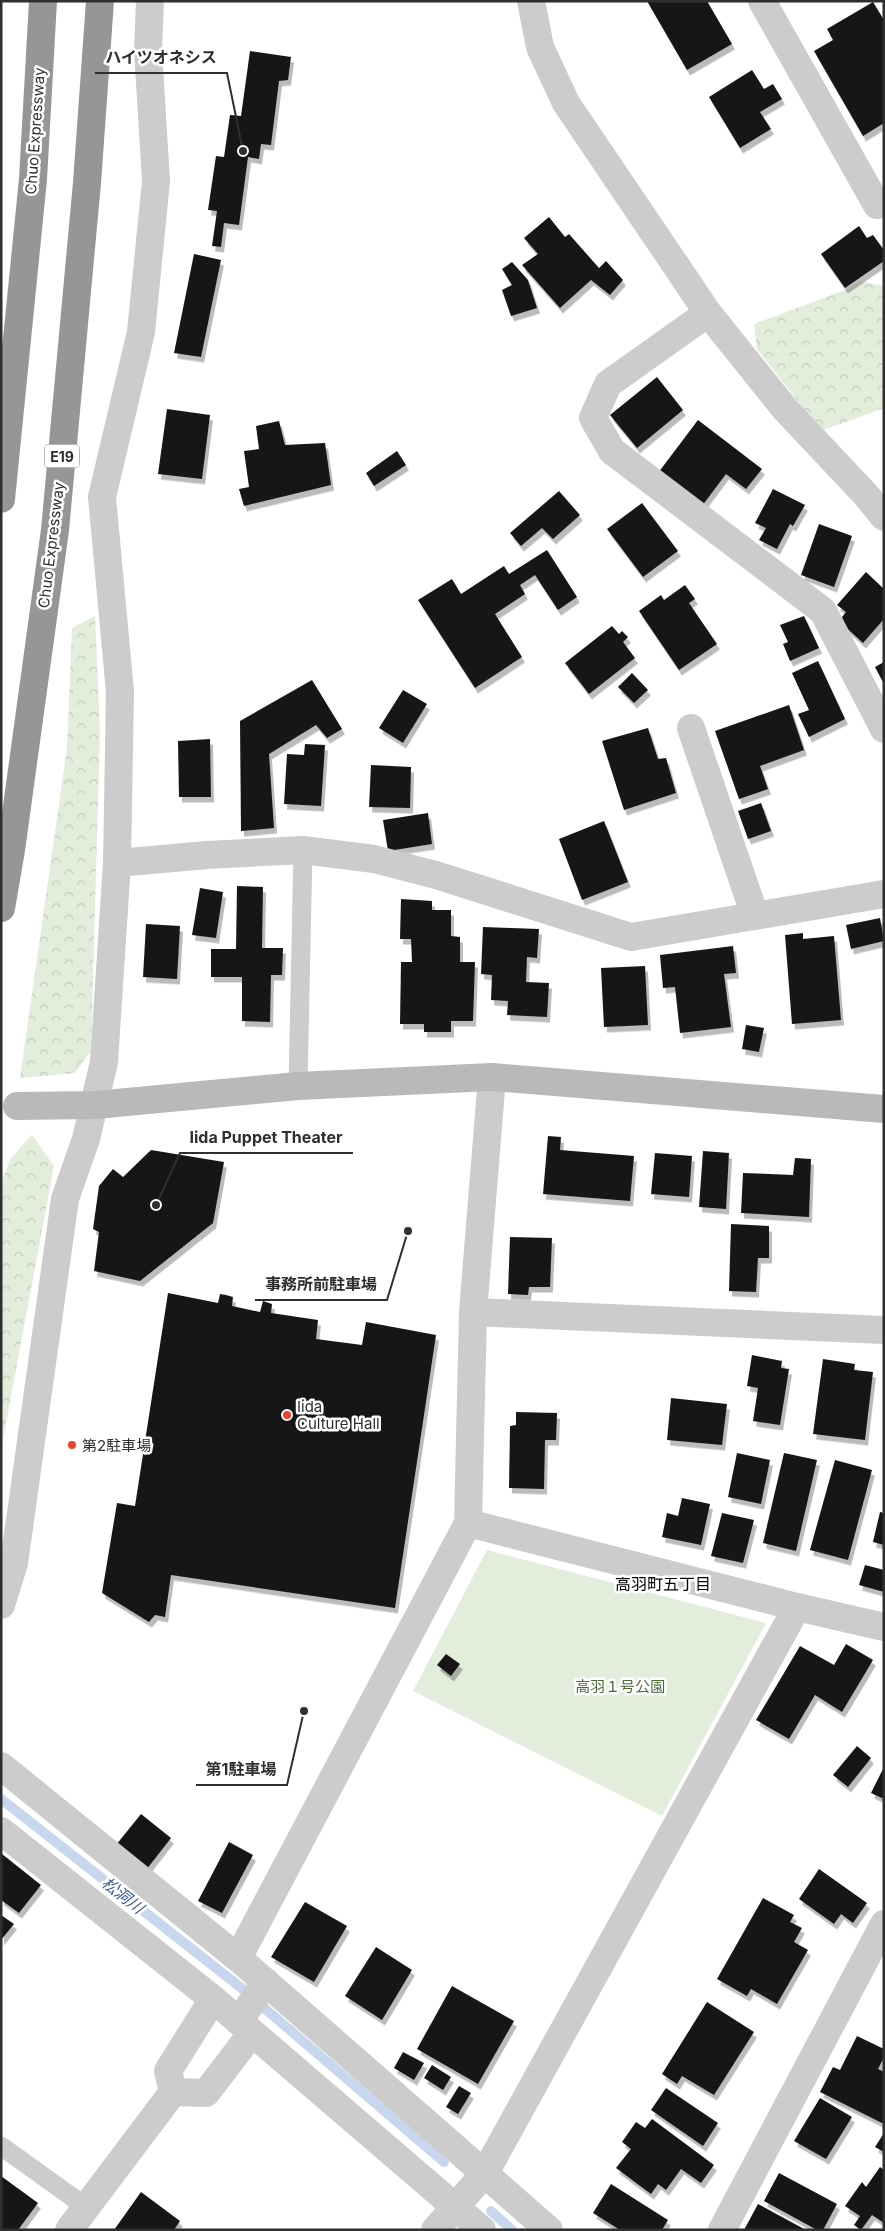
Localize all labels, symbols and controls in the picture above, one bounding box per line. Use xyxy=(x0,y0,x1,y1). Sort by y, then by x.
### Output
callout: ハイツオネシス xyxy=(95,42,227,73)
text: ハイツオネシス xyxy=(105,47,217,67)
street label: Chuo Expressway xyxy=(21,66,49,195)
road number: E19 xyxy=(44,444,80,468)
street label: Chuo Expressway xyxy=(34,480,68,609)
callout: Iida Puppet Theater xyxy=(180,1122,353,1153)
text: Iida Puppet Theater xyxy=(189,1127,343,1147)
callout: 事務所前駐車場 xyxy=(255,1269,387,1300)
text: 事務所前駐車場 xyxy=(265,1274,377,1294)
place label: Iida Culture Hall xyxy=(297,1397,380,1433)
marker: Iida Culture Hall xyxy=(281,1409,293,1421)
place label: 第2駐車場 xyxy=(82,1436,151,1455)
marker: 第2駐車場 xyxy=(66,1439,78,1451)
district label: 高羽町五丁目 xyxy=(615,1574,711,1594)
park label: 高羽１号公園 xyxy=(575,1677,665,1696)
callout: 第1駐車場 xyxy=(196,1754,287,1785)
text: 第1駐車場 xyxy=(206,1759,276,1779)
water label: 松洞川 xyxy=(98,1872,150,1919)

